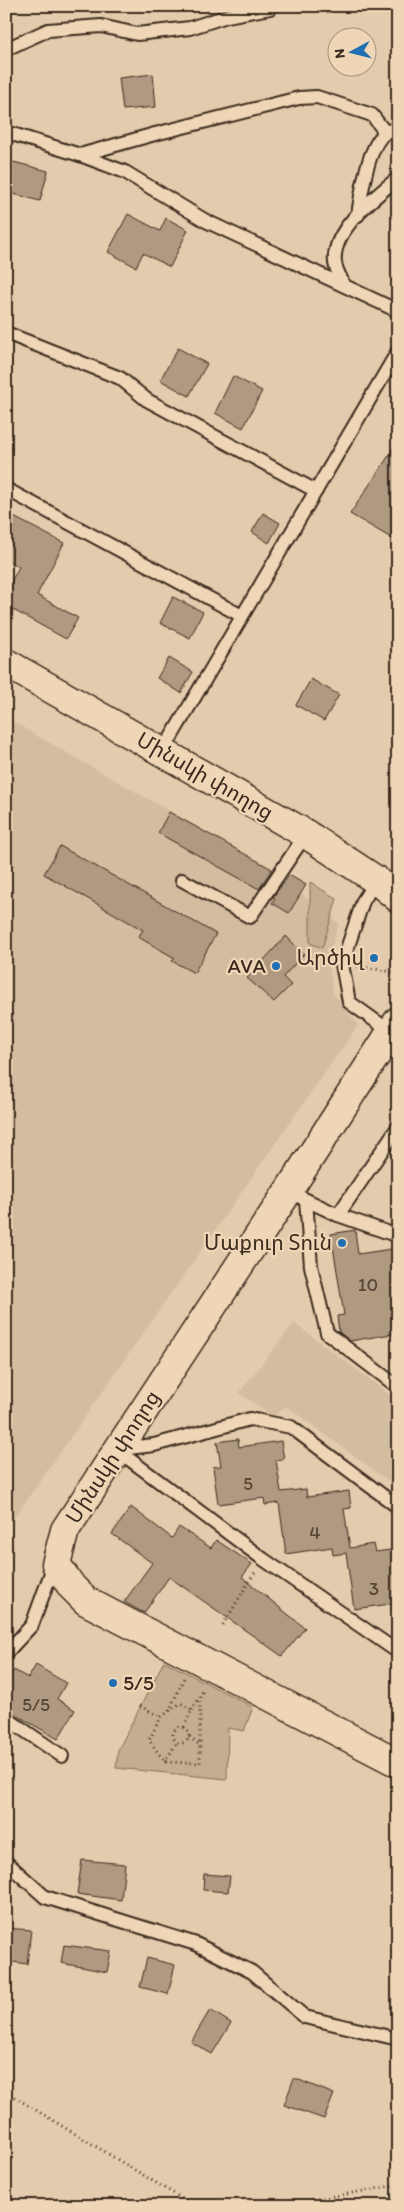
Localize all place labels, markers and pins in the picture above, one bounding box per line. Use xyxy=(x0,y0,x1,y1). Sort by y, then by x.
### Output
place label: Արծիվ xyxy=(297,945,364,970)
marker: Արծիվ xyxy=(368,952,380,964)
place label: AVA xyxy=(228,953,267,978)
marker: AVA xyxy=(270,960,282,972)
place label: Մաքուր Տուն xyxy=(204,1230,332,1255)
marker: Մաքուր Տուն xyxy=(336,1237,348,1249)
place label: 5/5 xyxy=(123,1670,154,1695)
marker: 5/5 xyxy=(107,1677,119,1689)

